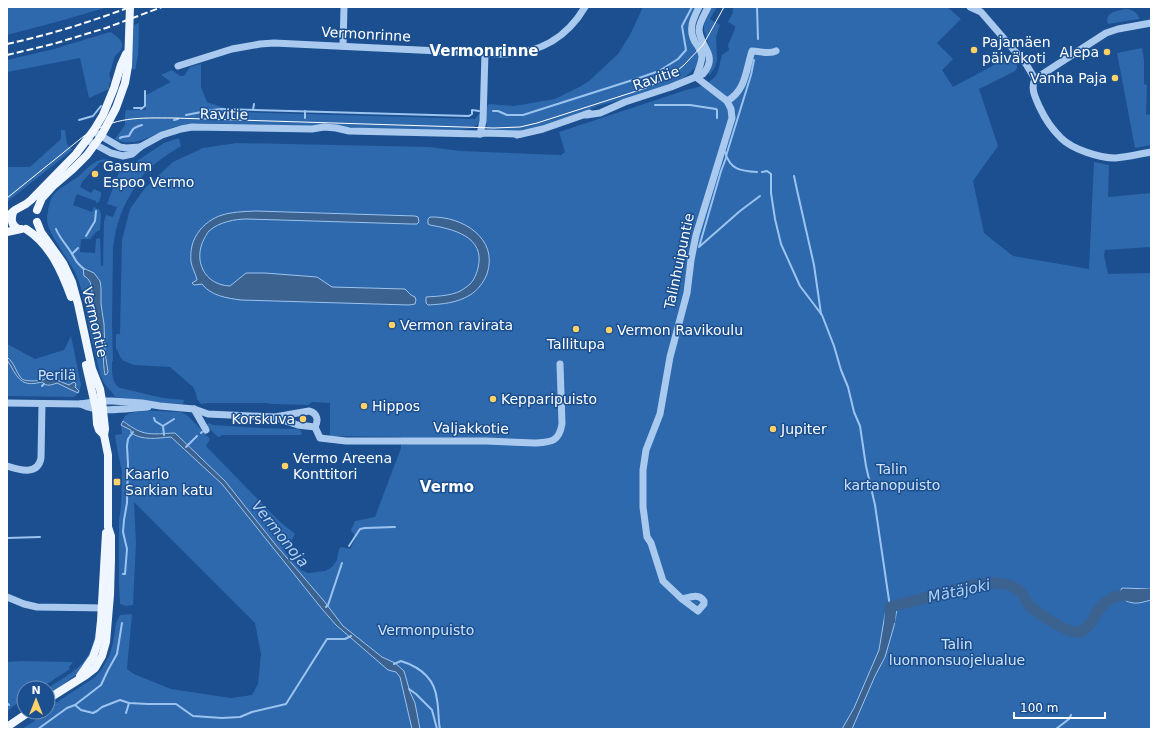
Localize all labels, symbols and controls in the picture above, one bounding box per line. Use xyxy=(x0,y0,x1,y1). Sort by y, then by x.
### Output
street label: Vermonrinne xyxy=(321,24,411,44)
place label: Pajamäen päiväkoti xyxy=(982,34,1051,66)
district label: Vermonrinne xyxy=(429,42,539,60)
place label: Alepa xyxy=(1059,44,1099,60)
marker: Pajamäen päiväkoti xyxy=(969,45,979,55)
marker: Alepa xyxy=(1102,47,1112,57)
street label: Ravitie xyxy=(631,63,681,93)
place label: Vanha Paja xyxy=(1030,70,1107,86)
marker: Vanha Paja xyxy=(1110,73,1120,83)
street label: Ravitie xyxy=(200,106,248,122)
place label: Gasum Espoo Vermo xyxy=(103,158,194,190)
marker: Gasum Espoo Vermo xyxy=(90,169,100,179)
street label: Talinhuipuntie xyxy=(661,212,697,311)
street label: Vermontie xyxy=(79,285,111,359)
place label: Vermon ravirata xyxy=(400,317,513,333)
marker: Vermon ravirata xyxy=(387,320,397,330)
place label: Vermon Ravikoulu xyxy=(617,322,743,338)
marker: Tallitupa xyxy=(571,324,581,334)
marker: Vermon Ravikoulu xyxy=(604,325,614,335)
place label: Tallitupa xyxy=(546,336,605,352)
park label: Perilä xyxy=(38,367,76,383)
place label: Kepparipuisto xyxy=(501,391,597,407)
marker: Kepparipuisto xyxy=(488,394,498,404)
place label: Hippos xyxy=(372,398,420,414)
marker: Hippos xyxy=(359,401,369,411)
place label: Korskuva xyxy=(231,411,295,427)
marker: Korskuva xyxy=(298,414,308,424)
street label: Valjakkotie xyxy=(433,419,509,437)
place label: Jupiter xyxy=(780,421,827,437)
marker: Jupiter xyxy=(768,424,778,434)
place label: Vermo Areena Konttitori xyxy=(293,450,392,482)
marker: Vermo Areena Konttitori xyxy=(280,461,290,471)
park label: Talin kartanopuisto xyxy=(844,461,940,493)
place label: Kaarlo Sarkian katu xyxy=(125,466,213,498)
marker: Kaarlo Sarkian katu xyxy=(112,477,122,487)
district label: Vermo xyxy=(420,478,474,496)
water label: Vermonoja xyxy=(248,497,312,571)
water label: Mätäjoki xyxy=(926,575,993,606)
park label: Vermonpuisto xyxy=(378,622,474,638)
park label: Talin luonnonsuojelualue xyxy=(889,636,1025,668)
north arrow xyxy=(16,680,56,720)
text: N xyxy=(31,684,41,697)
scale bar xyxy=(1014,694,1105,720)
text: 100 m xyxy=(1020,701,1058,715)

